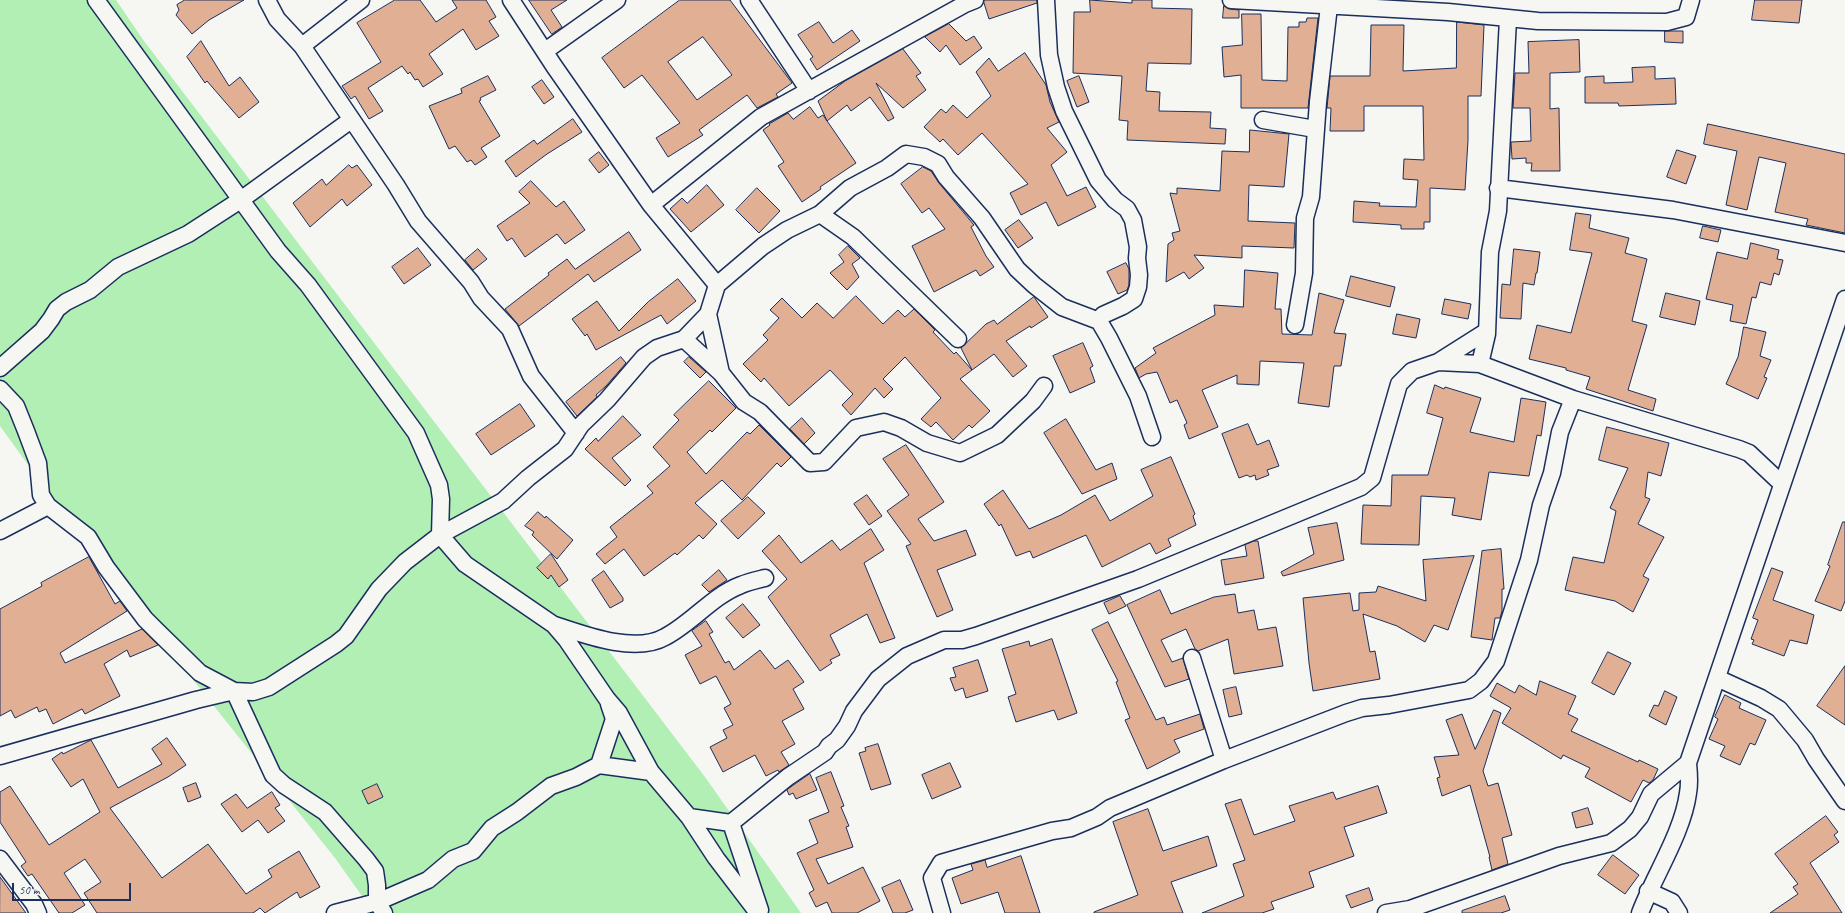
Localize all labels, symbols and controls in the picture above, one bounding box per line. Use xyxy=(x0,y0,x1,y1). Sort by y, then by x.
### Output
scale bar xyxy=(14,875,133,901)
text: 50 m xyxy=(19,882,39,898)

